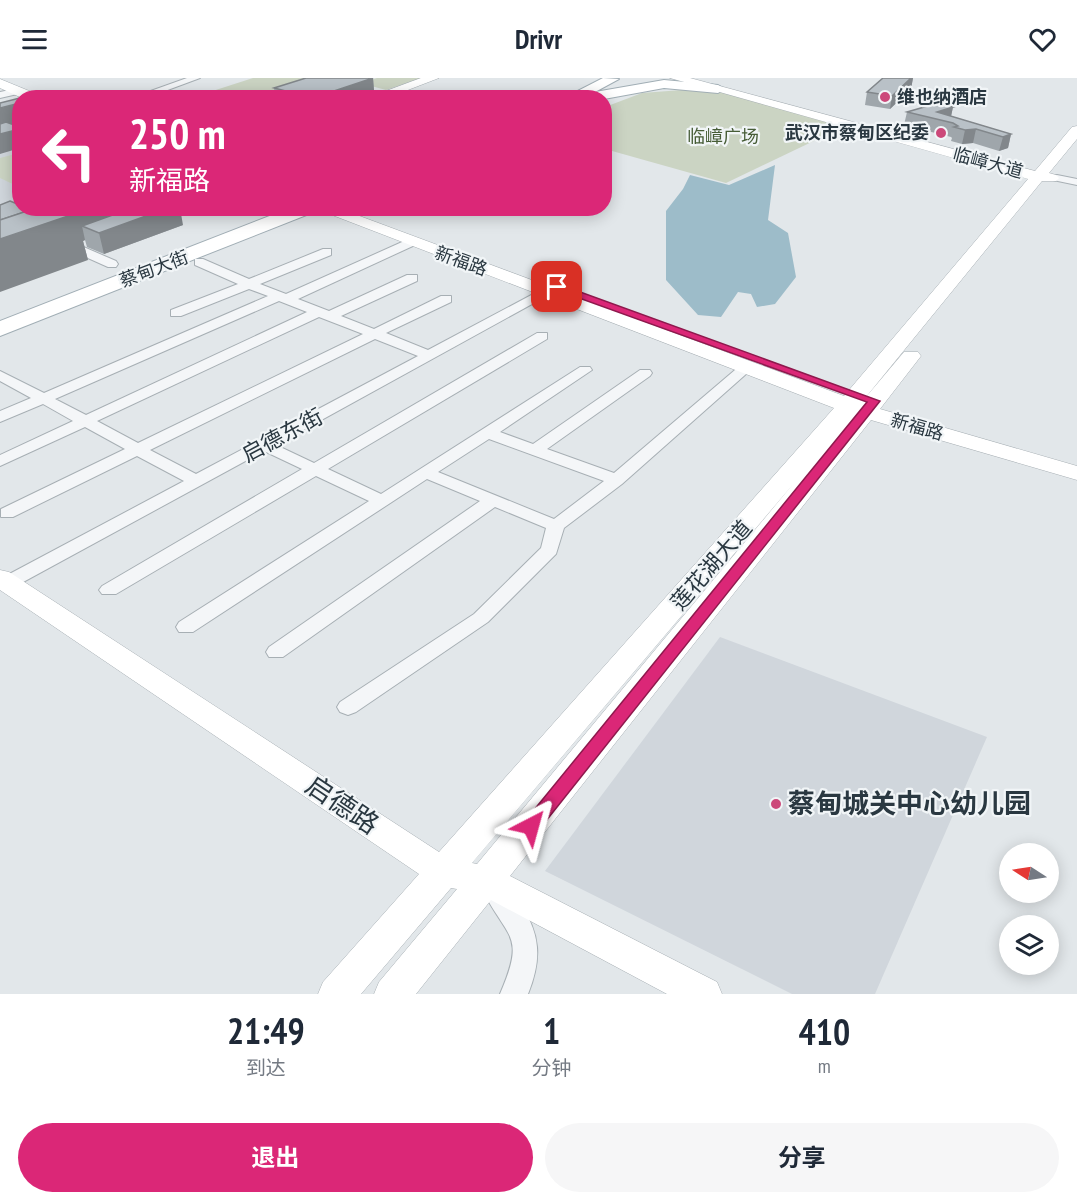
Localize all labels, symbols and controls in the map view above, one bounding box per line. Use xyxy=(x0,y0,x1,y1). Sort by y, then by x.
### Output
text: Drivr xyxy=(515,22,562,56)
icon: menu xyxy=(18,23,51,56)
icon: heart xyxy=(1026,23,1059,56)
place label: 维也纳酒店 xyxy=(897,85,987,108)
marker: 维也纳酒店 xyxy=(878,90,892,104)
text: 250 m xyxy=(129,106,226,161)
icon: left xyxy=(30,114,108,192)
place label: 武汉市蔡甸区纪委 xyxy=(785,121,929,144)
park label: 临嶂广场 xyxy=(687,125,759,148)
marker: 武汉市蔡甸区纪委 xyxy=(934,126,948,140)
street label: 临嶂大道 xyxy=(950,142,1026,183)
text: 新福路 xyxy=(129,163,210,197)
street label: 新福路 xyxy=(432,240,490,281)
street label: 蔡甸大街 xyxy=(116,245,192,292)
pin xyxy=(531,261,582,312)
icon: arrive xyxy=(540,270,573,303)
street label: 启德东街 xyxy=(237,402,327,468)
street label: 新福路 xyxy=(888,408,946,445)
street label: 莲花湖大道 xyxy=(664,514,758,616)
street label: 启德路 xyxy=(299,767,386,841)
place label: 蔡甸城关中心幼儿园 xyxy=(788,786,1031,820)
position arrow xyxy=(499,794,563,858)
marker: 蔡甸城关中心幼儿园 xyxy=(769,797,783,811)
north arrow xyxy=(999,843,1059,903)
map controls xyxy=(999,843,1059,975)
button: layers xyxy=(999,915,1059,975)
text: 21:49 xyxy=(227,1007,305,1054)
text: 1 xyxy=(543,1007,560,1054)
text: 410 xyxy=(799,1008,850,1055)
text: m xyxy=(818,1053,831,1079)
text: 到达 xyxy=(246,1055,286,1081)
text: 分钟 xyxy=(532,1055,572,1081)
button: 退出 xyxy=(18,1123,533,1192)
button: 分享 xyxy=(545,1123,1059,1192)

